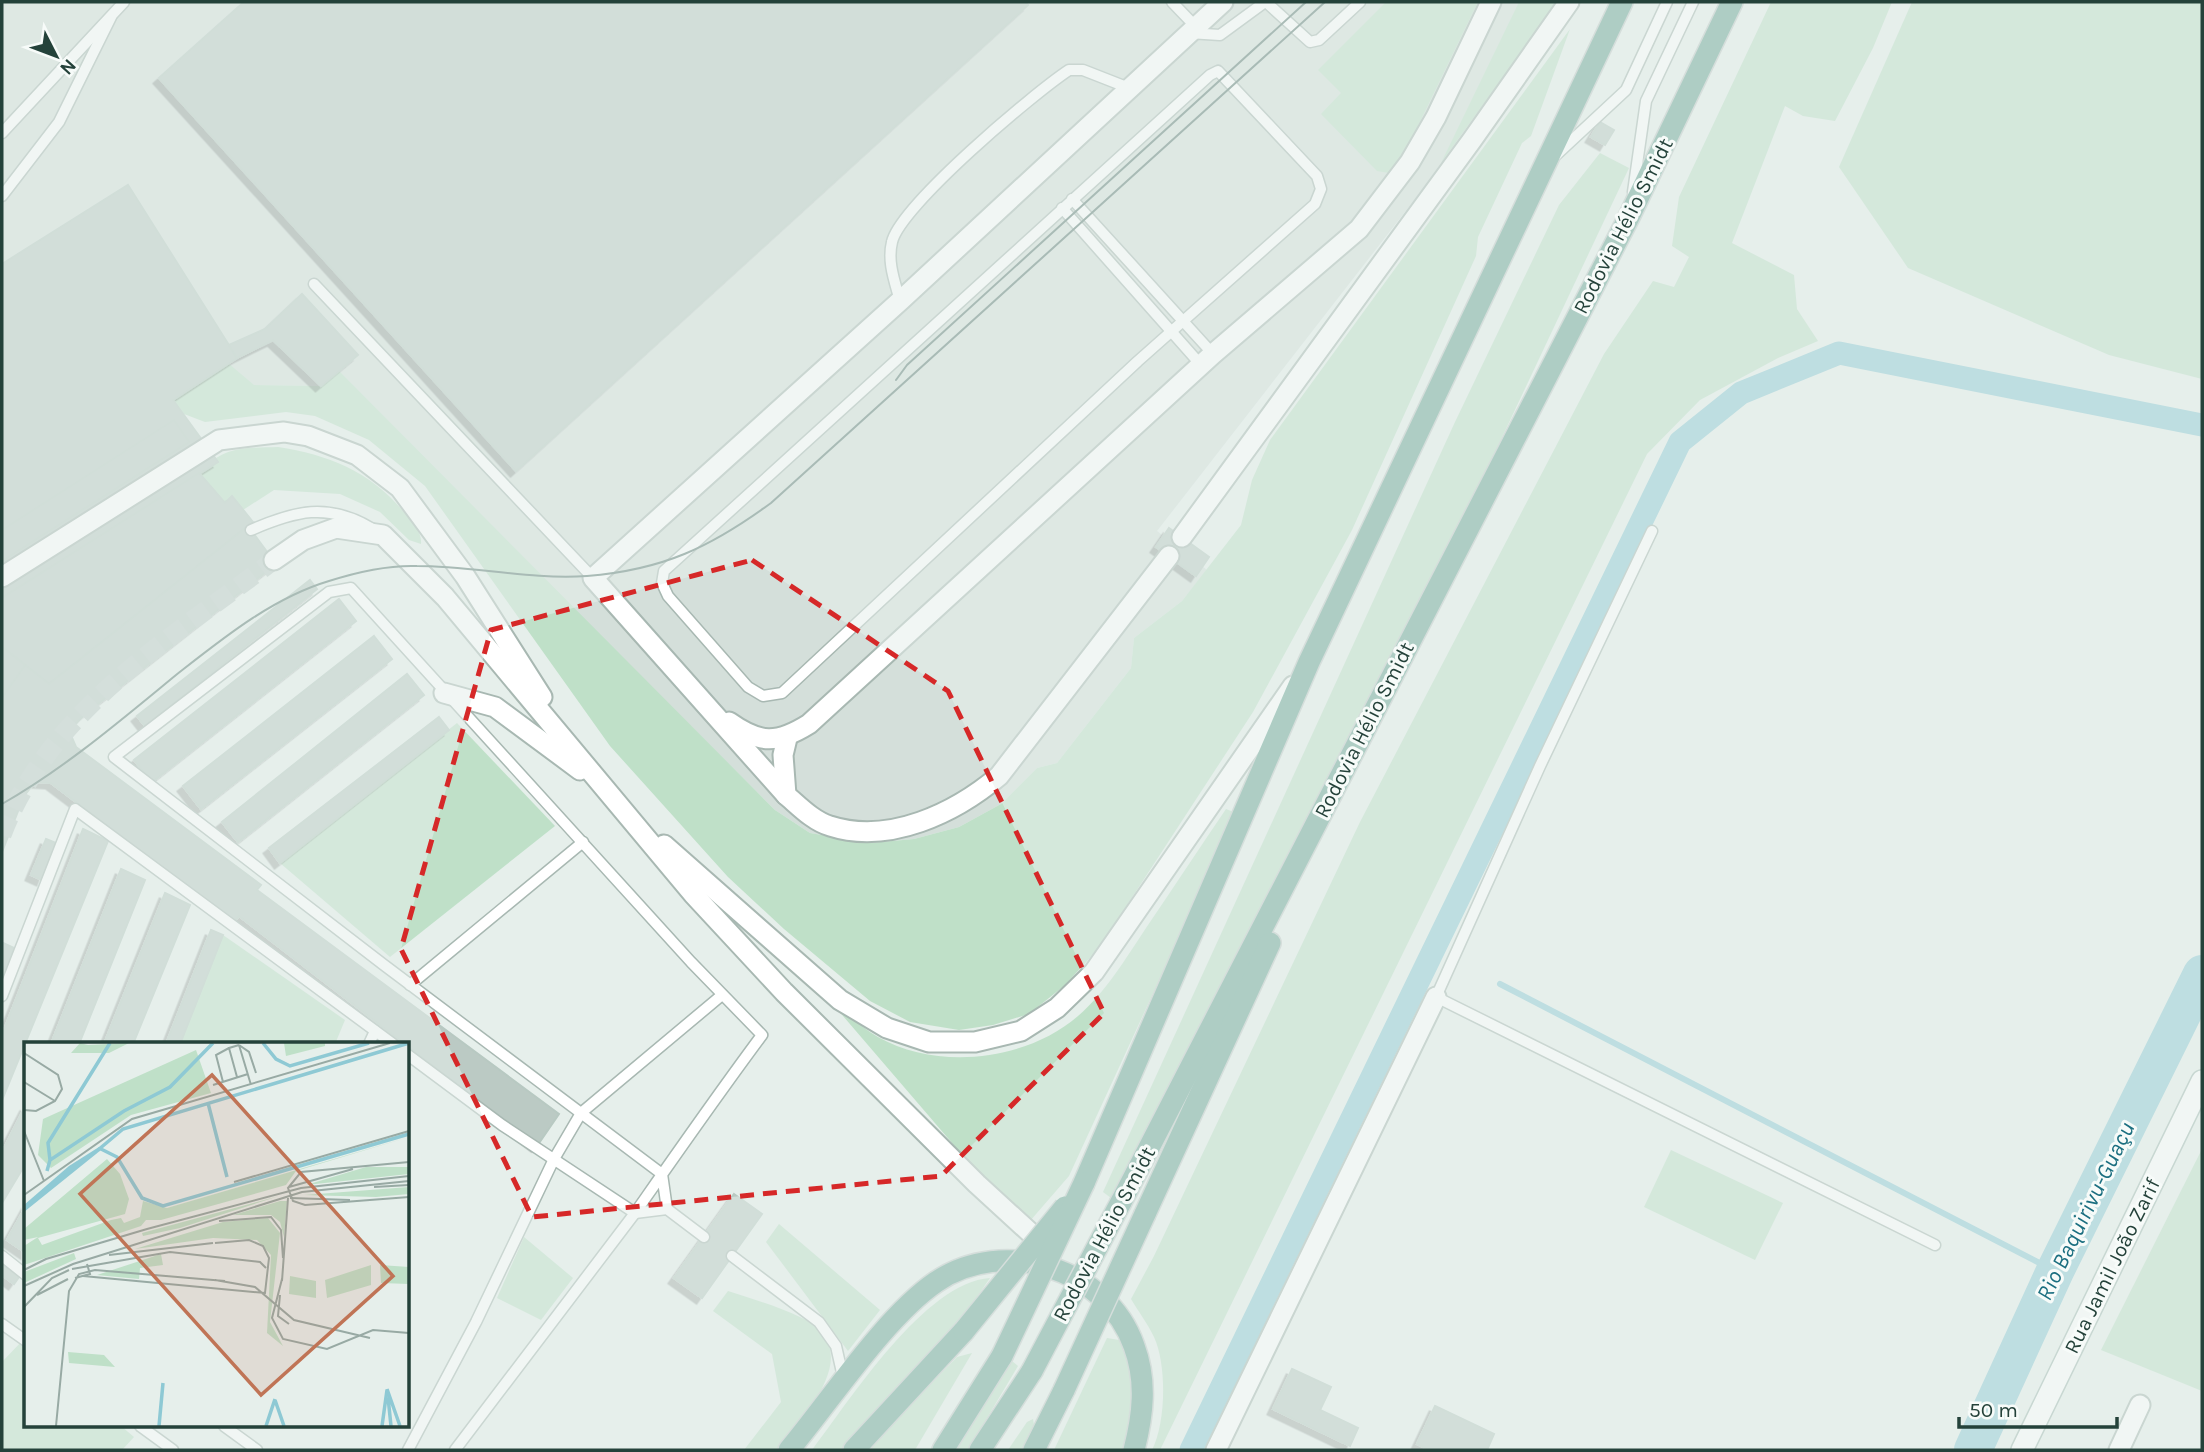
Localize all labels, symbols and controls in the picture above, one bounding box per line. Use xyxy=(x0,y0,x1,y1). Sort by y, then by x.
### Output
north arrow xyxy=(21,21,91,91)
text: N xyxy=(55,54,81,79)
street label: Rodovia Hélio Smidt xyxy=(1568,134,1678,318)
street label: Rodovia Hélio Smidt xyxy=(1309,638,1419,822)
inset map xyxy=(24,1042,410,1428)
water label: Rio Baquirivu-Guaçu xyxy=(2031,1118,2140,1305)
street label: Rodovia Hélio Smidt xyxy=(1048,1143,1160,1325)
street label: Rua Jamil João Zarif xyxy=(2059,1174,2165,1358)
scale bar xyxy=(1959,1386,2116,1430)
text: 50 m xyxy=(1969,1398,2018,1422)

